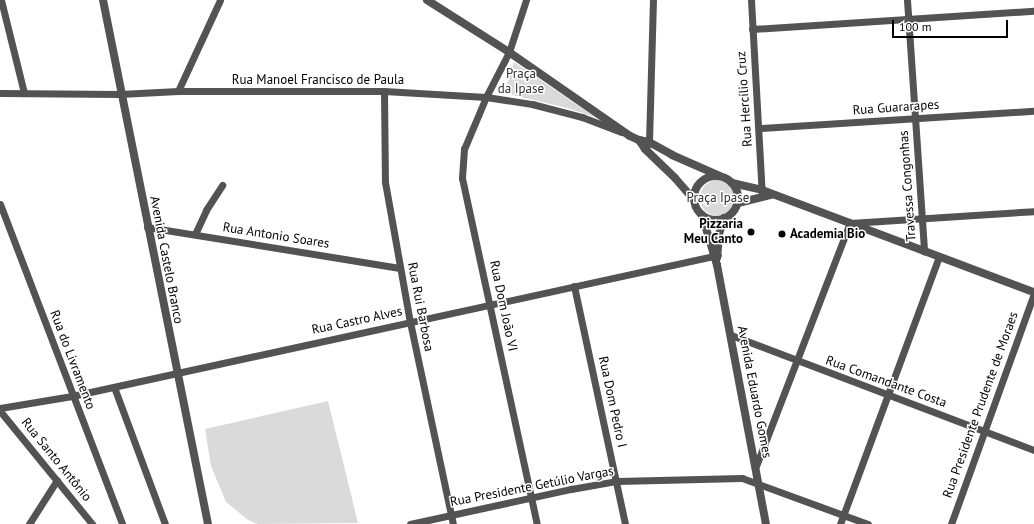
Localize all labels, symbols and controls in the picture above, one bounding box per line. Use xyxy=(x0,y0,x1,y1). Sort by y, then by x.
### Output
scale bar xyxy=(894,12,1010,38)
text: 100 m xyxy=(899,19,932,34)
street label: Rua Hercílio Cruz xyxy=(734,51,756,147)
park label: Praça da Ipase xyxy=(498,67,544,98)
street label: Rua Manoel Francisco de Paula xyxy=(232,72,404,88)
street label: Rua Guararapes xyxy=(852,97,940,119)
street label: Travessa Congonhas xyxy=(896,130,920,242)
park label: Praça Ipase xyxy=(687,190,749,206)
street label: Avenida Castelo Branco xyxy=(146,195,186,325)
place label: Pizzaria Meu Canto xyxy=(684,217,743,248)
street label: Rua Antonio Soares xyxy=(221,220,331,252)
place label: Academia Bio xyxy=(790,226,865,242)
marker: Pizzaria Meu Canto xyxy=(746,227,756,237)
marker: Academia Bio xyxy=(777,229,787,239)
street label: Rua Dom João VI xyxy=(486,259,520,353)
street label: Rua Rui Barbosa xyxy=(404,261,436,353)
street label: Rua Castro Alves xyxy=(310,304,404,338)
street label: Rua do Livramento xyxy=(46,308,98,412)
street label: Rua Presidente Prudente de Moraes xyxy=(940,310,1022,500)
street label: Avenida Eduardo Gomes xyxy=(734,325,774,459)
street label: Rua Comandante Costa xyxy=(823,353,949,411)
street label: Rua Dom Pedro I xyxy=(595,355,629,449)
street label: Rua Santo Antônio xyxy=(17,415,95,505)
street label: Rua Presidente Getúlio Vargas xyxy=(449,463,615,511)

